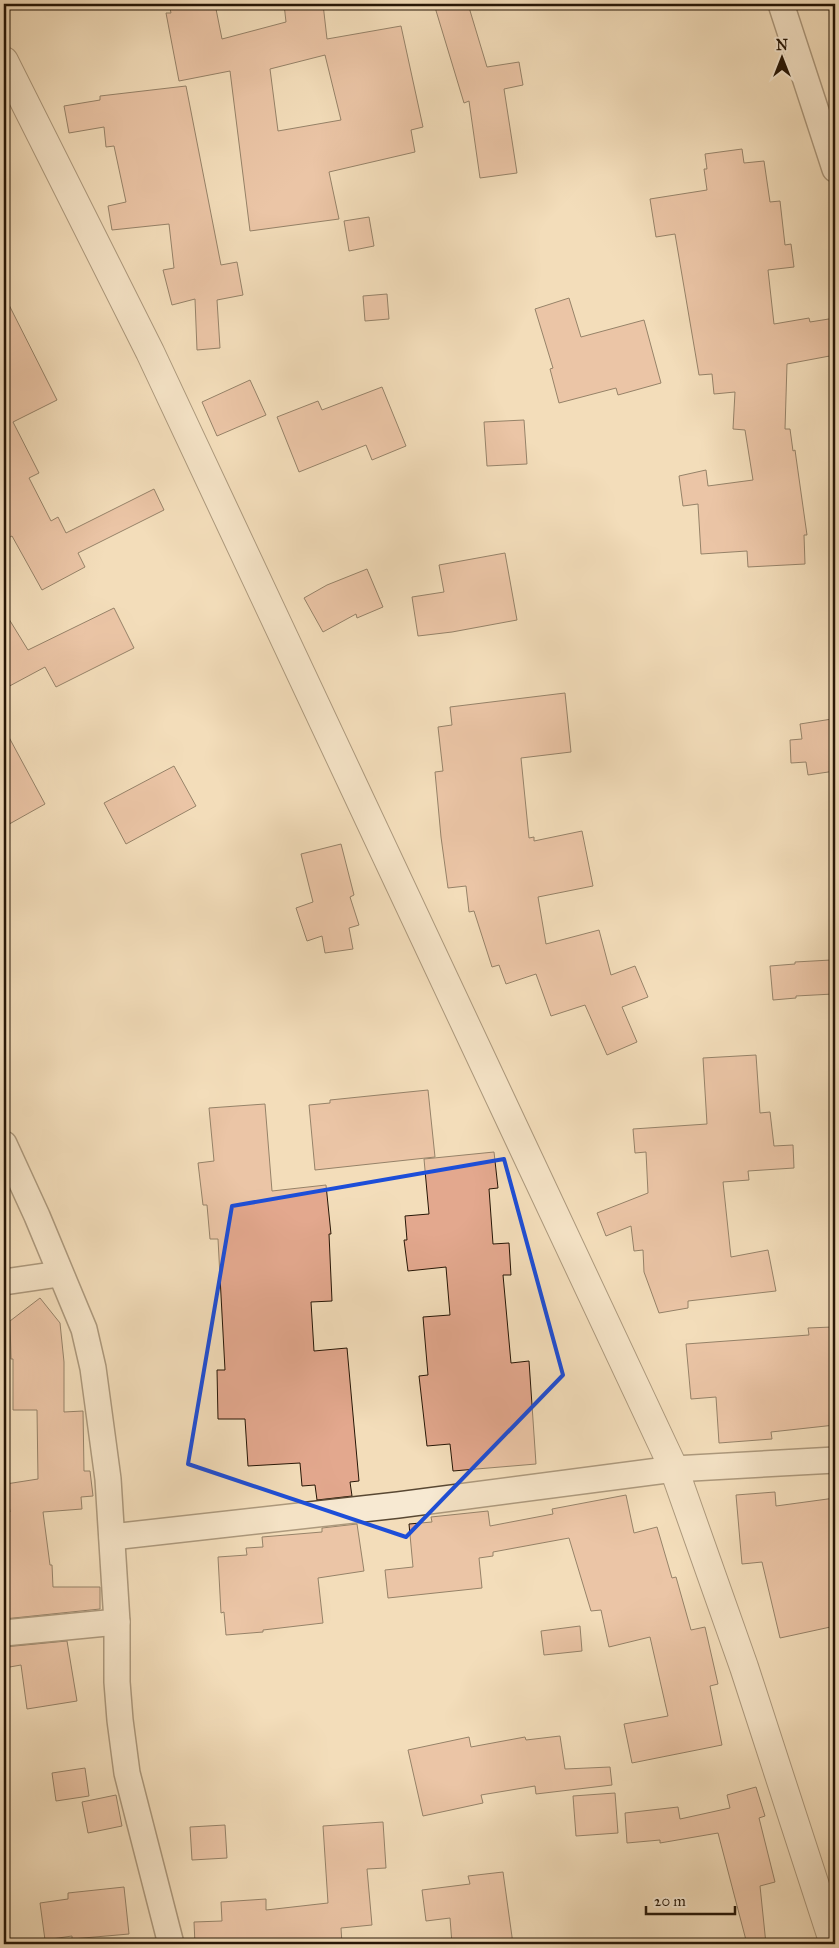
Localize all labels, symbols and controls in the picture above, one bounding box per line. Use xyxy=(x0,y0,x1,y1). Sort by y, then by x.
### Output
north arrow xyxy=(756,32,806,82)
text: N xyxy=(776,37,788,54)
scale bar xyxy=(646,1883,735,1915)
text: 20 m xyxy=(654,1892,686,1910)

